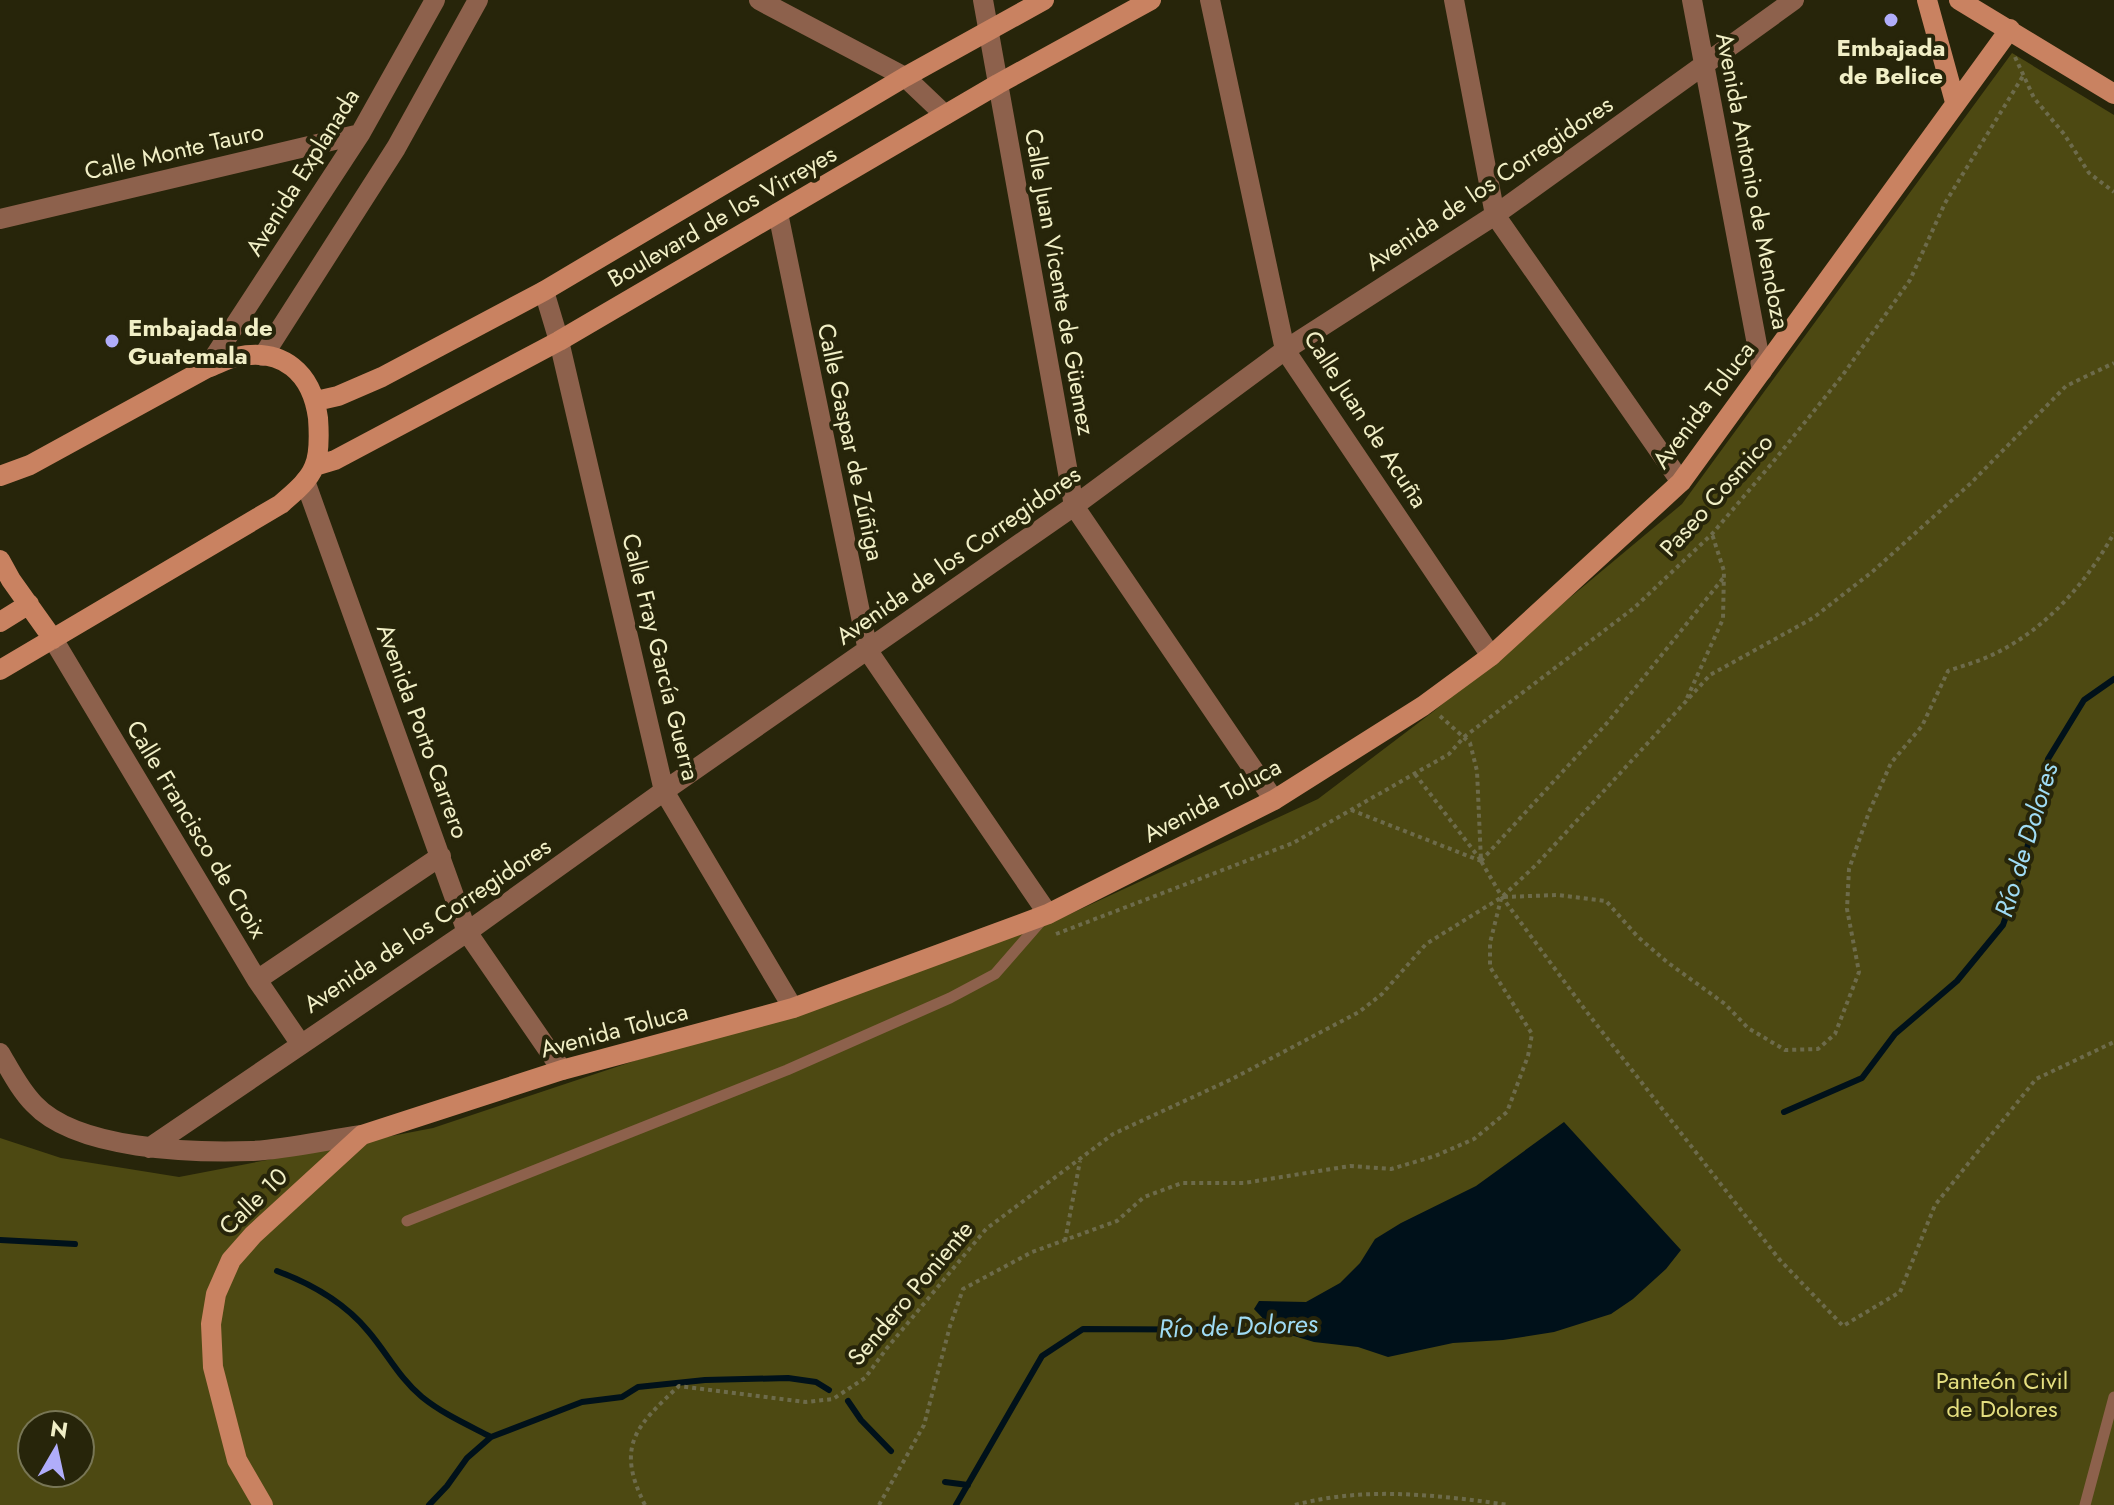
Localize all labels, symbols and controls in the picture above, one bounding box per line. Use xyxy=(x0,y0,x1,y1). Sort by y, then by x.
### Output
marker: Embajada de Belice xyxy=(1882,11,1900,29)
street label: Avenida Antonio de Mendoza xyxy=(1707,30,1799,332)
place label: Embajada de Belice xyxy=(1836,30,1946,93)
street label: Avenida Explanada xyxy=(236,81,368,263)
street label: Avenida de los Corregidores xyxy=(1358,87,1620,279)
street label: Calle Monte Tauro xyxy=(81,113,267,189)
street label: Calle Juan Vicente de Güemez xyxy=(1016,126,1104,438)
street label: Boulevard de los Virreyes xyxy=(601,136,843,296)
place label: Embajada de Guatemala xyxy=(128,310,273,373)
street label: Calle Gaspar de Zúñiga xyxy=(809,320,893,564)
street label: Calle Juan de Acuña xyxy=(1295,323,1437,515)
marker: Embajada de Guatemala xyxy=(103,332,121,350)
street label: Avenida Toluca xyxy=(1643,334,1763,476)
street label: Paseo Cosmico xyxy=(1651,426,1781,564)
street label: Avenida de los Corregidores xyxy=(828,457,1088,653)
street label: Calle Fray García Guerra xyxy=(613,530,709,784)
street label: Avenida Porto Carrero xyxy=(368,619,478,843)
street label: Calle Francisco de Croix xyxy=(118,713,276,945)
street label: Avenida Toluca xyxy=(1137,749,1287,851)
water label: Río de Dolores xyxy=(1985,757,2068,922)
street label: Avenida de los Corregidores xyxy=(296,829,558,1021)
street label: Avenida Toluca xyxy=(536,993,692,1067)
street label: Calle 10 xyxy=(211,1159,295,1243)
street label: Sendero Poniente xyxy=(839,1213,981,1373)
water label: Río de Dolores xyxy=(1158,1304,1319,1348)
park label: Panteón Civil de Dolores xyxy=(1936,1363,2068,1426)
north arrow xyxy=(16,1409,96,1489)
text: N xyxy=(48,1412,70,1446)

